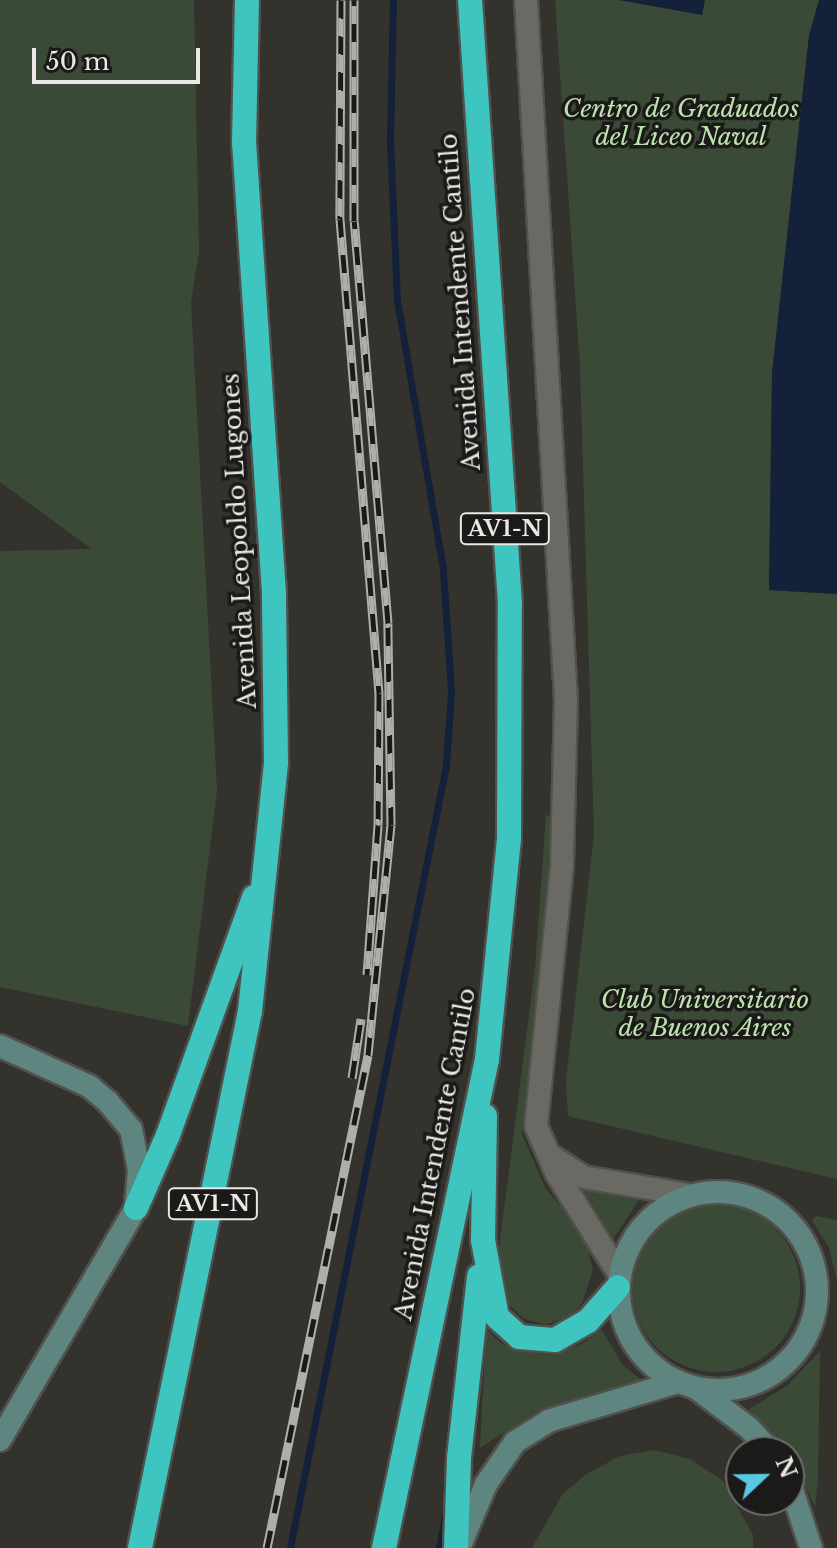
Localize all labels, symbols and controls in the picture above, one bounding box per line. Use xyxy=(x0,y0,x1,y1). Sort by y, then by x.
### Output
scale bar xyxy=(36,32,204,82)
text: 50 m xyxy=(46,47,109,76)
park label: Centro de Graduados del Liceo Naval xyxy=(563,95,799,151)
street label: Avenida Intendente Cantilo xyxy=(434,132,486,472)
street label: Avenida Leopoldo Lugones xyxy=(216,372,262,710)
road number: AV1-N xyxy=(459,511,551,547)
street label: Avenida Intendente Cantilo xyxy=(389,985,481,1323)
park label: Club Universitario de Buenos Aires xyxy=(601,986,809,1042)
road number: AV1-N xyxy=(167,1186,259,1222)
north arrow xyxy=(725,1436,805,1516)
text: N xyxy=(769,1453,802,1482)

